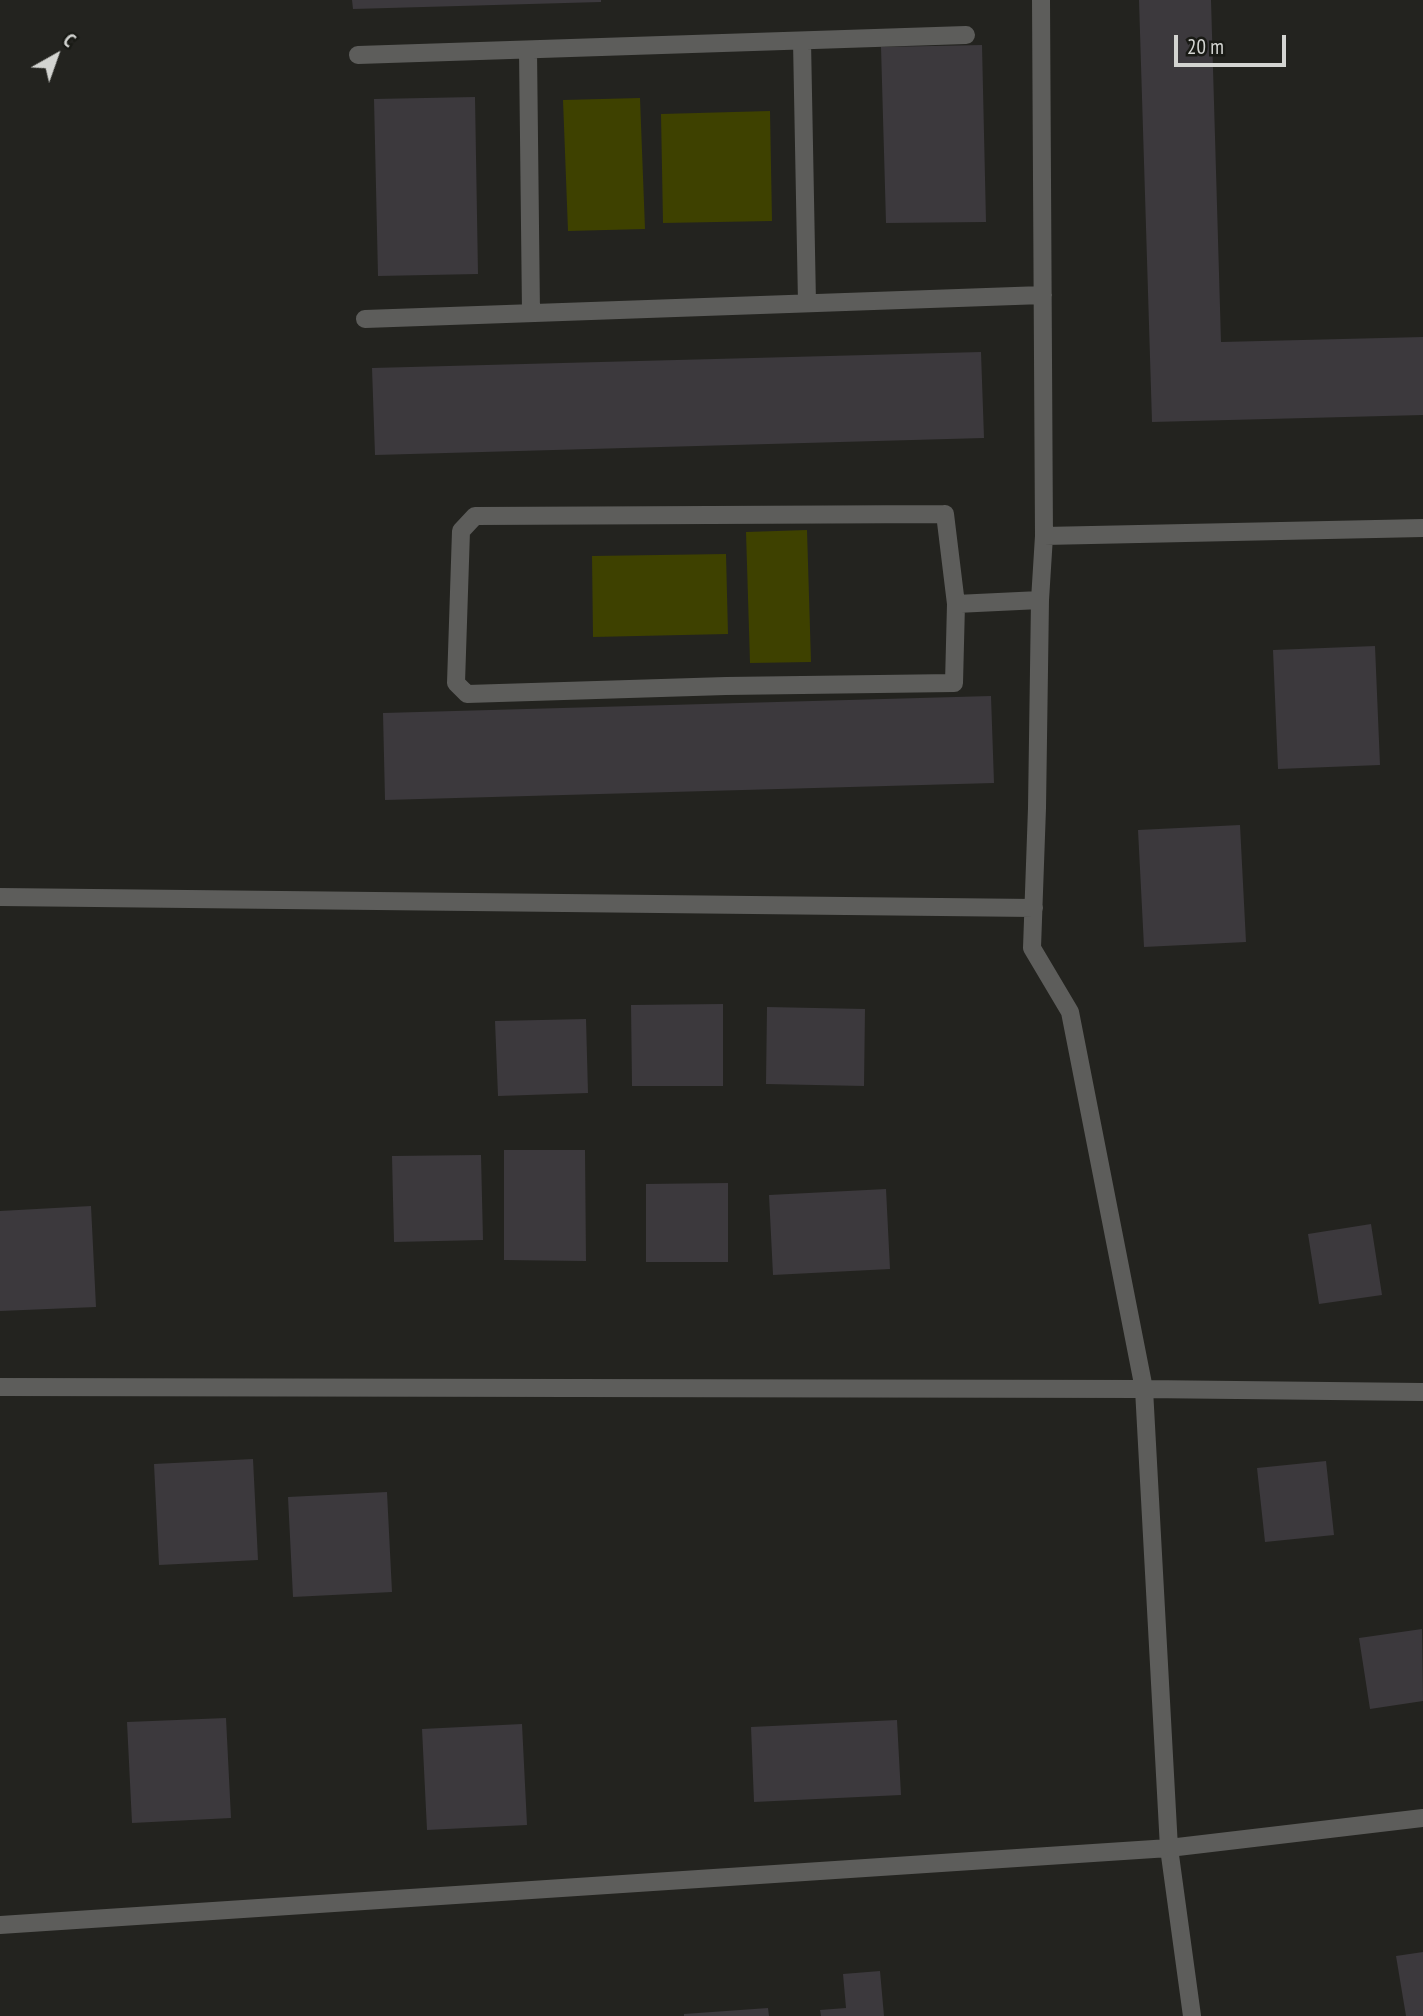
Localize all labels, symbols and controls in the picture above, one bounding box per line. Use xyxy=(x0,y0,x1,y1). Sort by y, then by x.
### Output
north arrow xyxy=(21,21,91,91)
scale bar xyxy=(1178,21,1290,65)
text: С xyxy=(58,28,81,52)
text: 20 m xyxy=(1187,33,1224,60)

